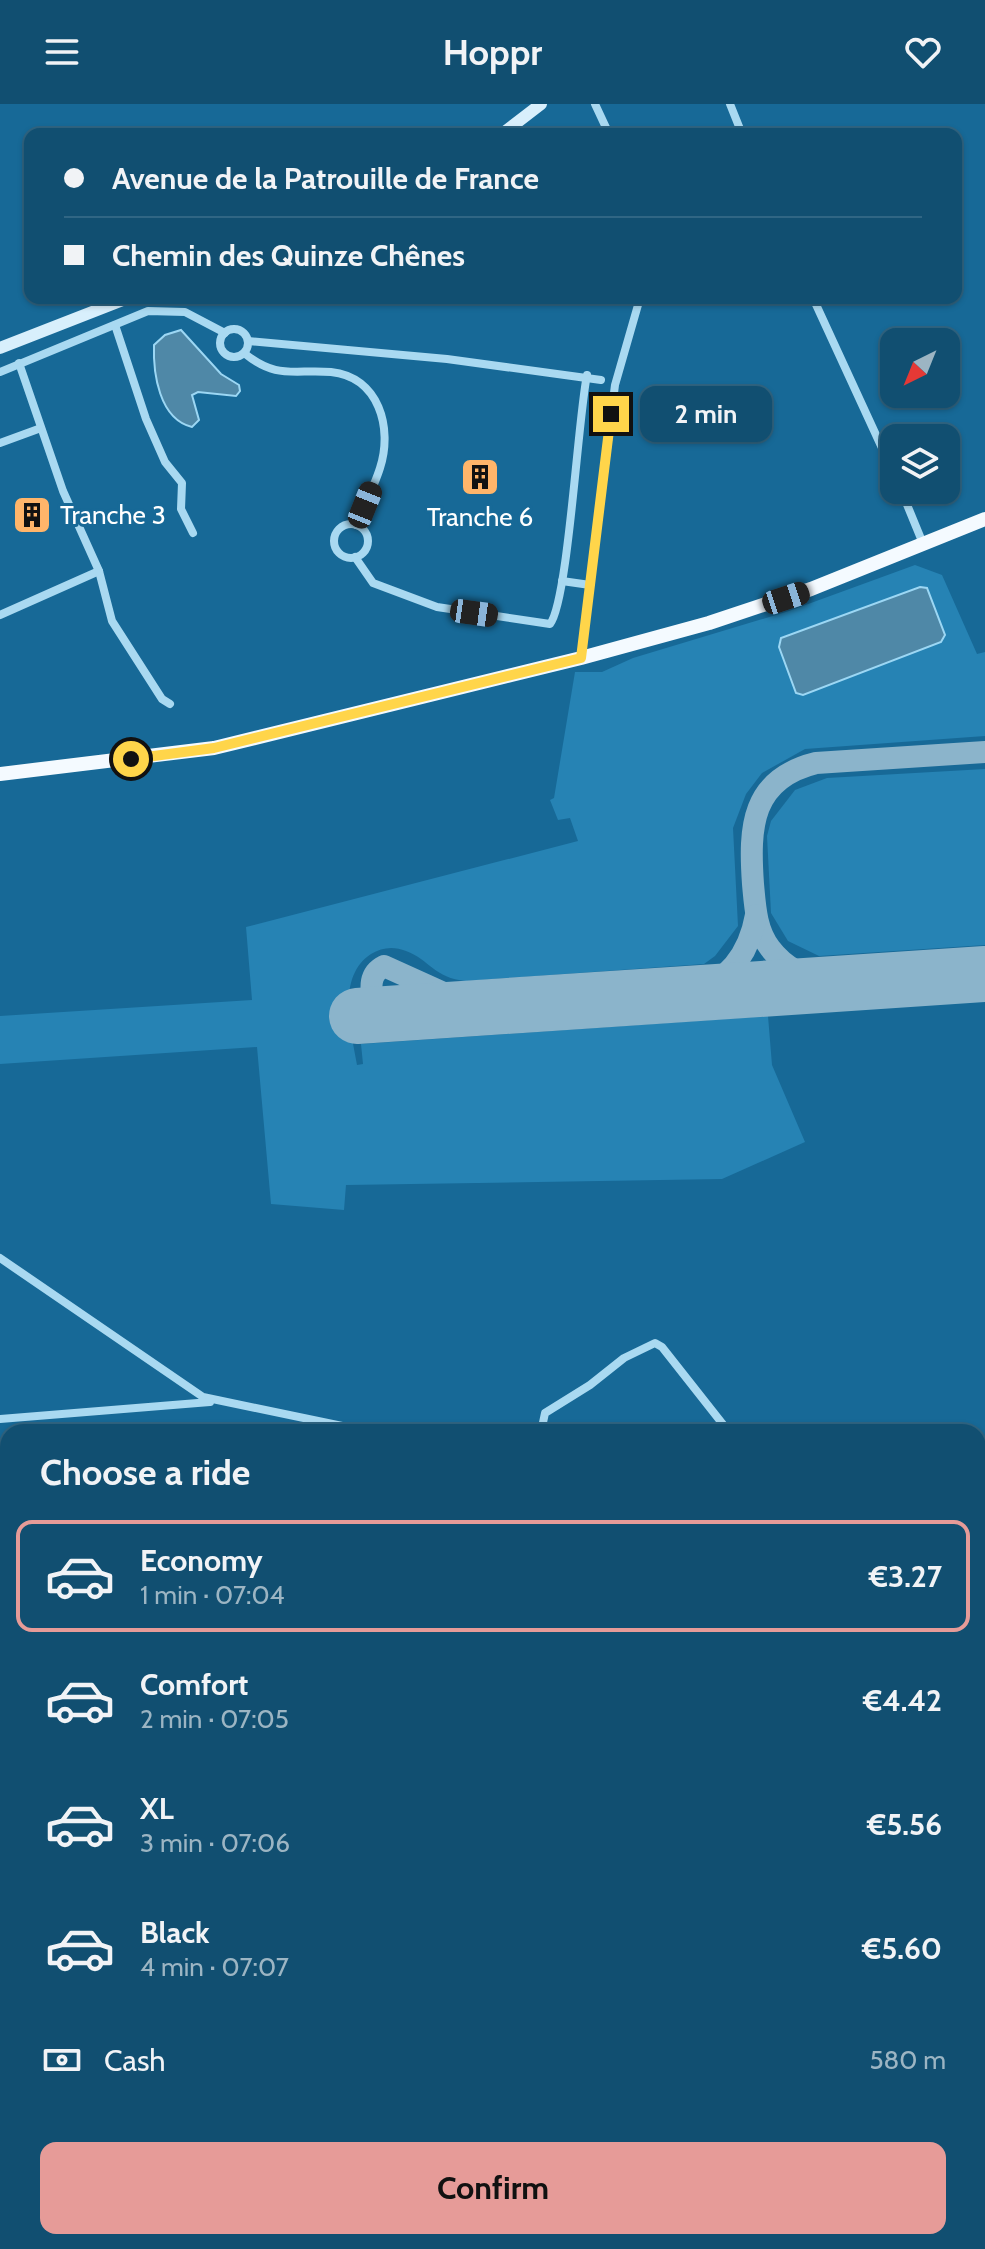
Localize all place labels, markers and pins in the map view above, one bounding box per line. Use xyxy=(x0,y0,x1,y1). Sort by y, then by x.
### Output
building icon: Tranche 6 xyxy=(459,456,501,498)
building icon: Tranche 3 xyxy=(11,494,53,536)
place label: Tranche 3 xyxy=(60,499,166,531)
place label: Tranche 6 xyxy=(427,501,533,533)

